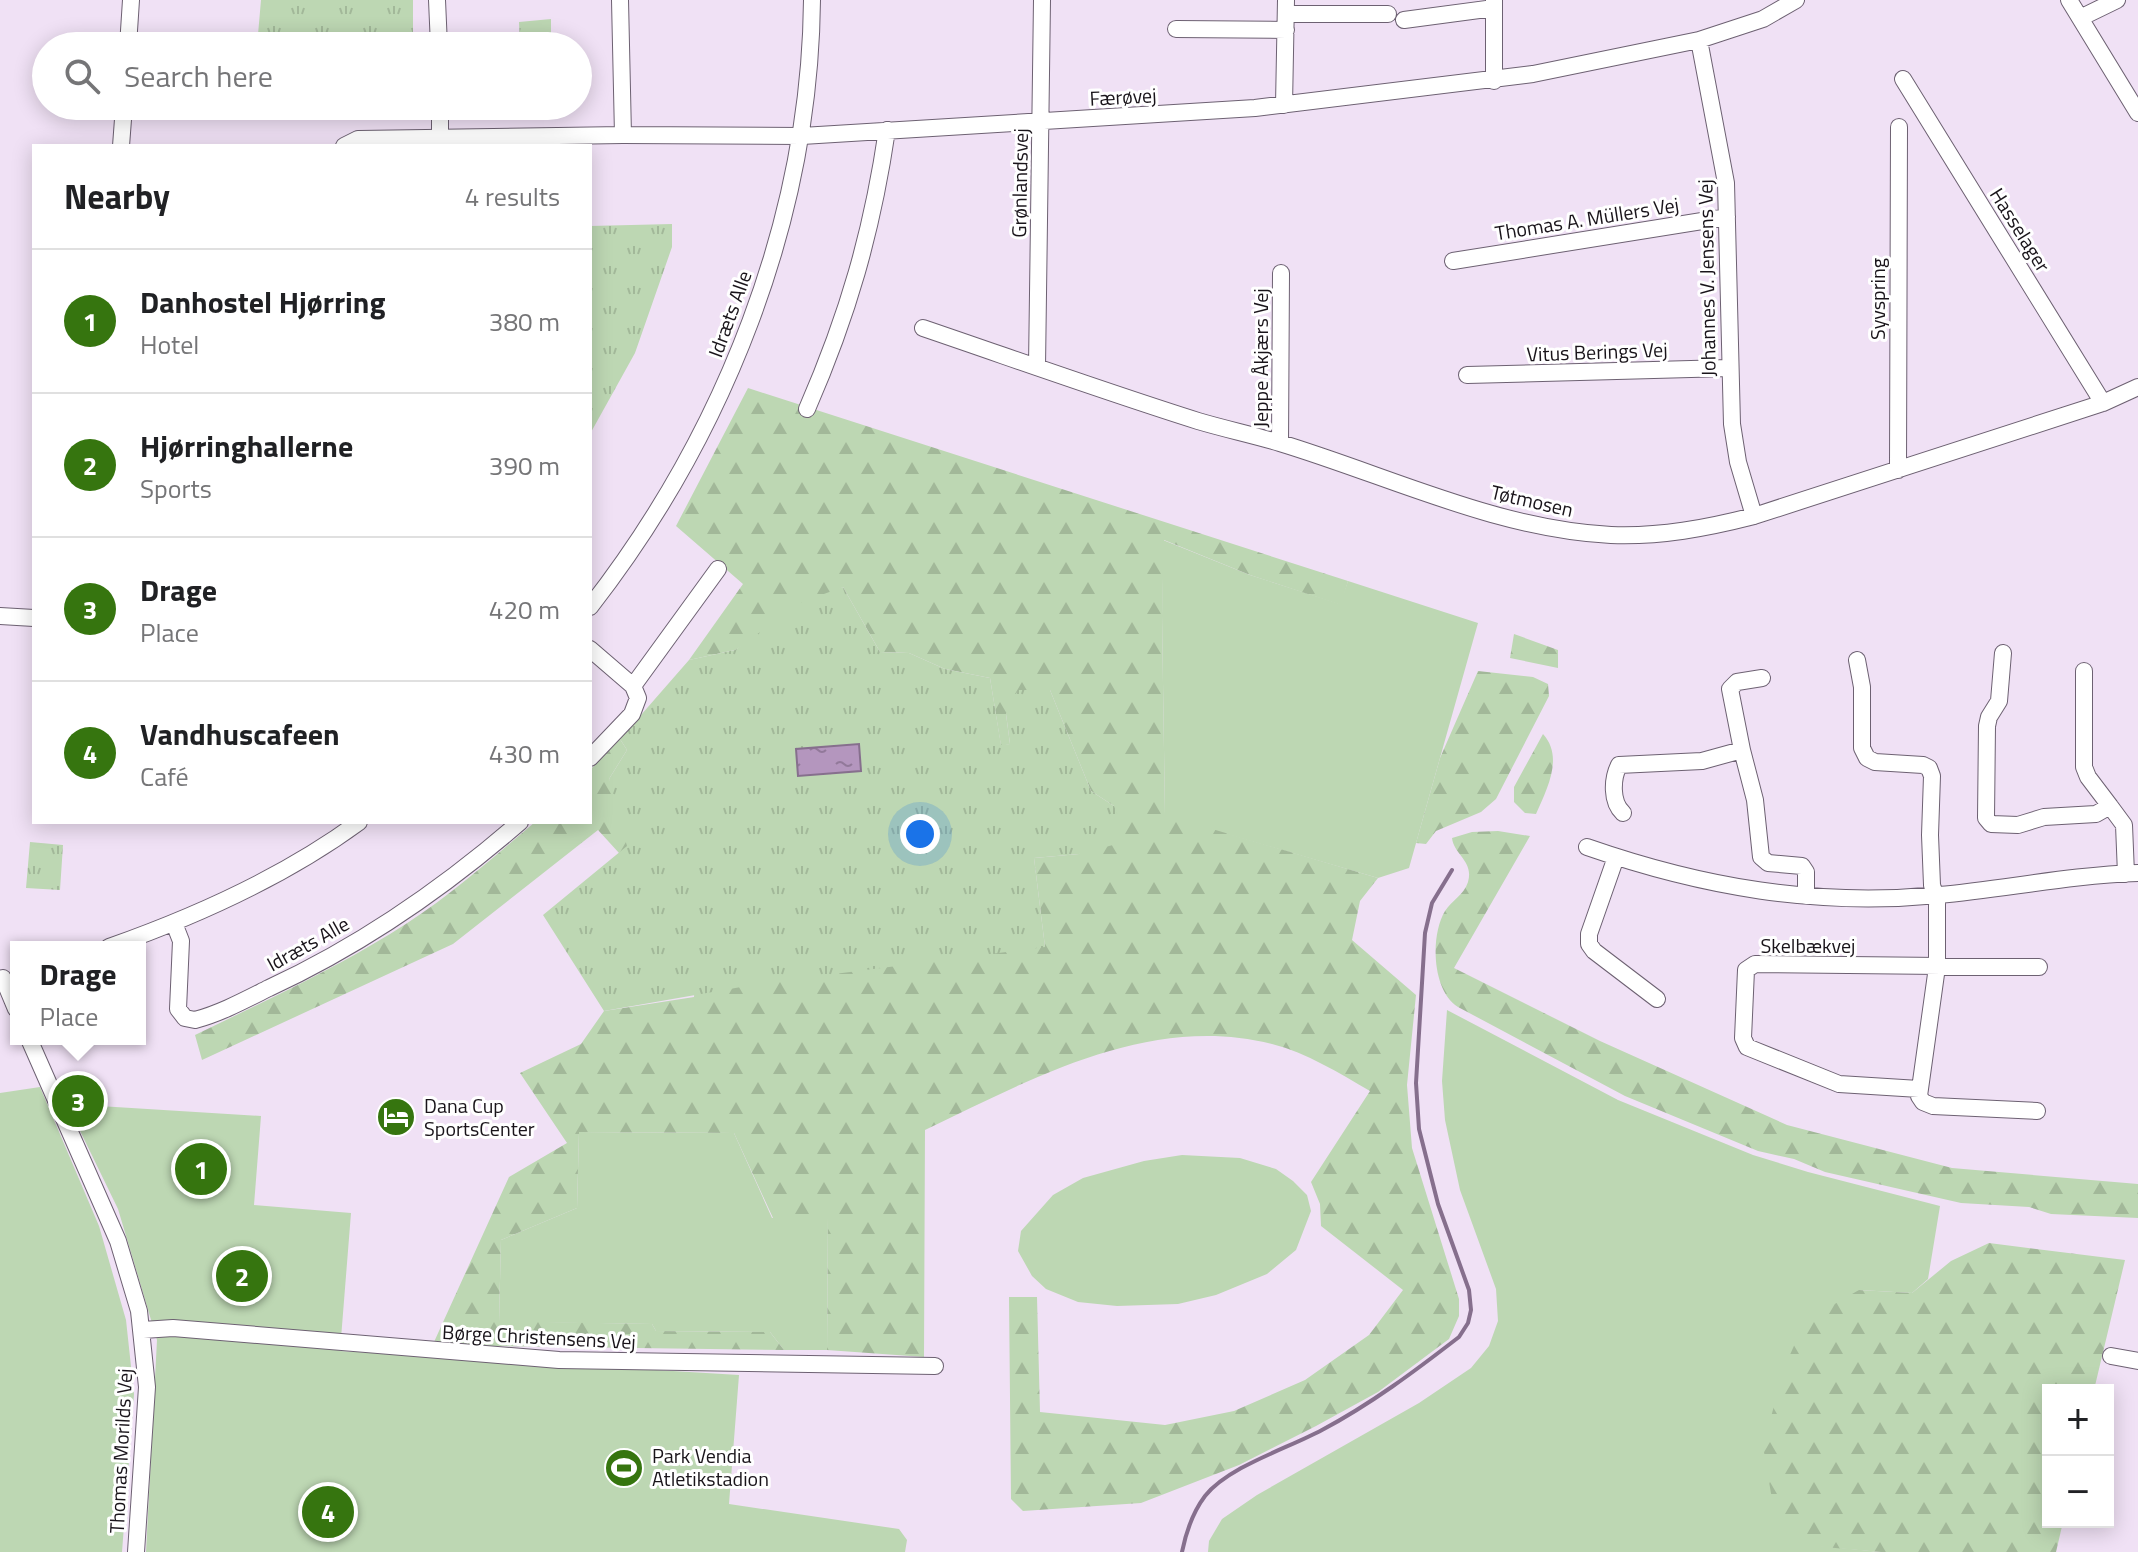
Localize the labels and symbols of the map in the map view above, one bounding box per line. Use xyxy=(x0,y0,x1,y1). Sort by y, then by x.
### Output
street label: Færøvej xyxy=(1089,79,1157,114)
street label: Grønlandsvej xyxy=(1003,128,1036,238)
street label: Johannes V. Jensens Vej xyxy=(1689,179,1724,377)
street label: Hasselager xyxy=(1982,182,2059,278)
street label: Thomas A. Müllers Vej xyxy=(1493,189,1681,248)
street label: Syvspring xyxy=(1862,258,1893,340)
street label: Idræts Alle xyxy=(700,266,760,362)
street label: Jeppe Åkjærs Vej xyxy=(1245,288,1276,428)
street label: Vitus Berings Vej xyxy=(1526,334,1668,369)
street label: Tøtmosen xyxy=(1488,476,1576,525)
your location xyxy=(900,814,940,854)
street label: Idræts Alle xyxy=(261,908,355,979)
street label: Skelbækvej xyxy=(1761,930,1855,961)
pin: 3 xyxy=(52,1071,104,1131)
place label: Dana Cup SportsCenter xyxy=(424,1090,535,1144)
hotel icon: Dana Cup SportsCenter xyxy=(375,1096,417,1138)
pin: 1 xyxy=(175,1139,227,1199)
pin: 2 xyxy=(216,1246,268,1306)
street label: Børge Christensens Vej xyxy=(441,1316,637,1357)
street label: Thomas Morilds Vej xyxy=(101,1368,140,1534)
place label: Park Vendia Atletikstadion xyxy=(652,1440,769,1494)
sports icon: Park Vendia Atletikstadion xyxy=(603,1447,645,1489)
pin: 4 xyxy=(302,1482,354,1542)

